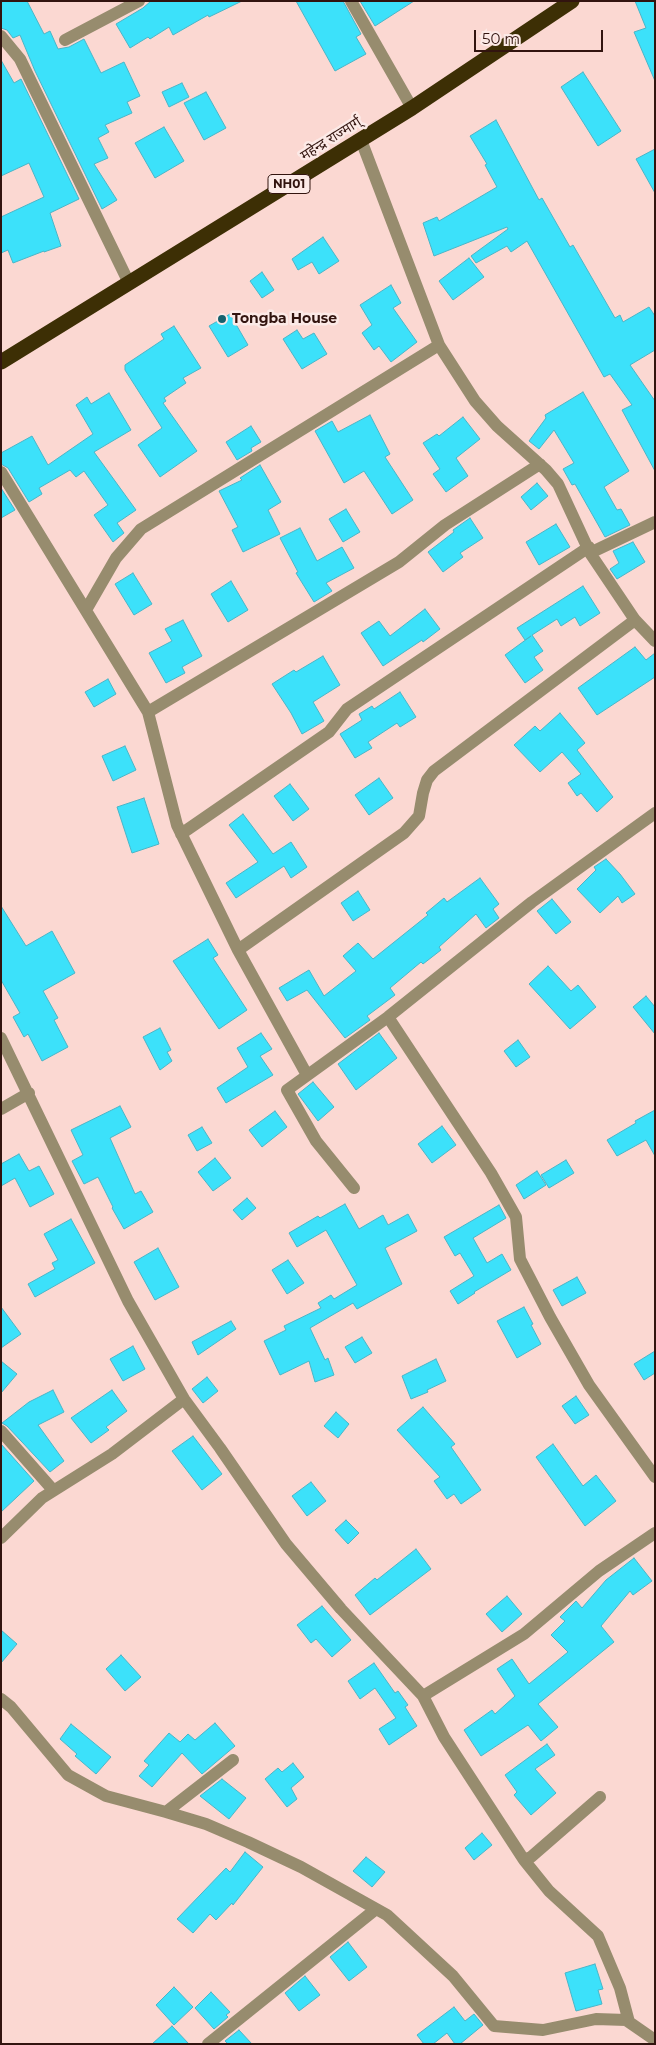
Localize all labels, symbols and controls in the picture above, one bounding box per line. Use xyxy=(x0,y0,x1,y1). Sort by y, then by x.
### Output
scale bar xyxy=(476,20,605,52)
text: 50 m xyxy=(482,29,520,48)
street label: महेन्द्र राज्मार्ग् xyxy=(298,114,364,164)
road number: NH01 xyxy=(268,174,310,193)
place label: Tongba House xyxy=(232,311,337,327)
marker: Tongba House xyxy=(216,313,228,325)

